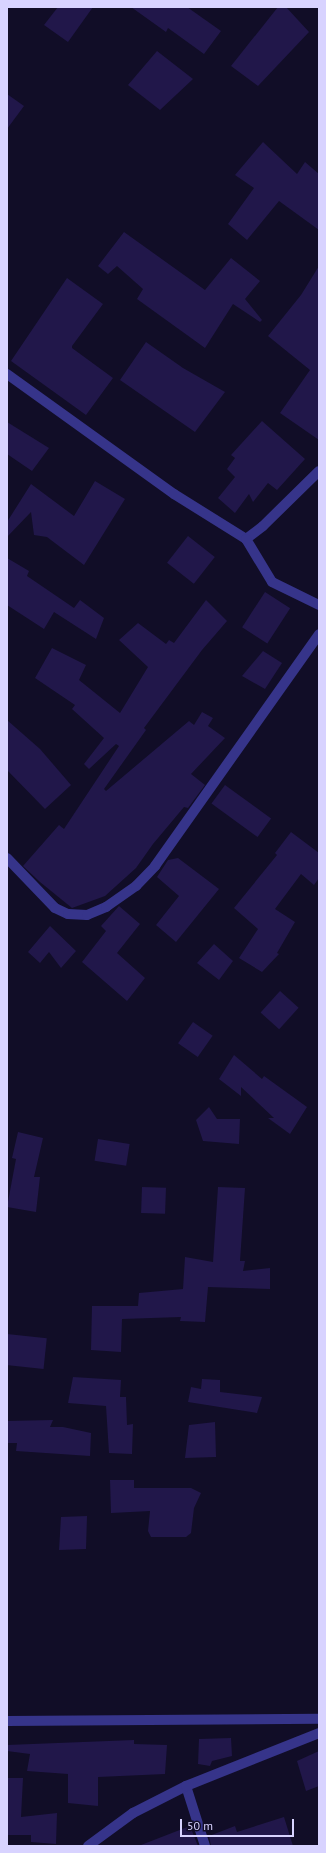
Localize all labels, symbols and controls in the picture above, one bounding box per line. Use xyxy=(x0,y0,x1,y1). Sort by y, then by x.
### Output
scale bar xyxy=(182,1811,296,1837)
text: 50 m xyxy=(187,1818,213,1833)

